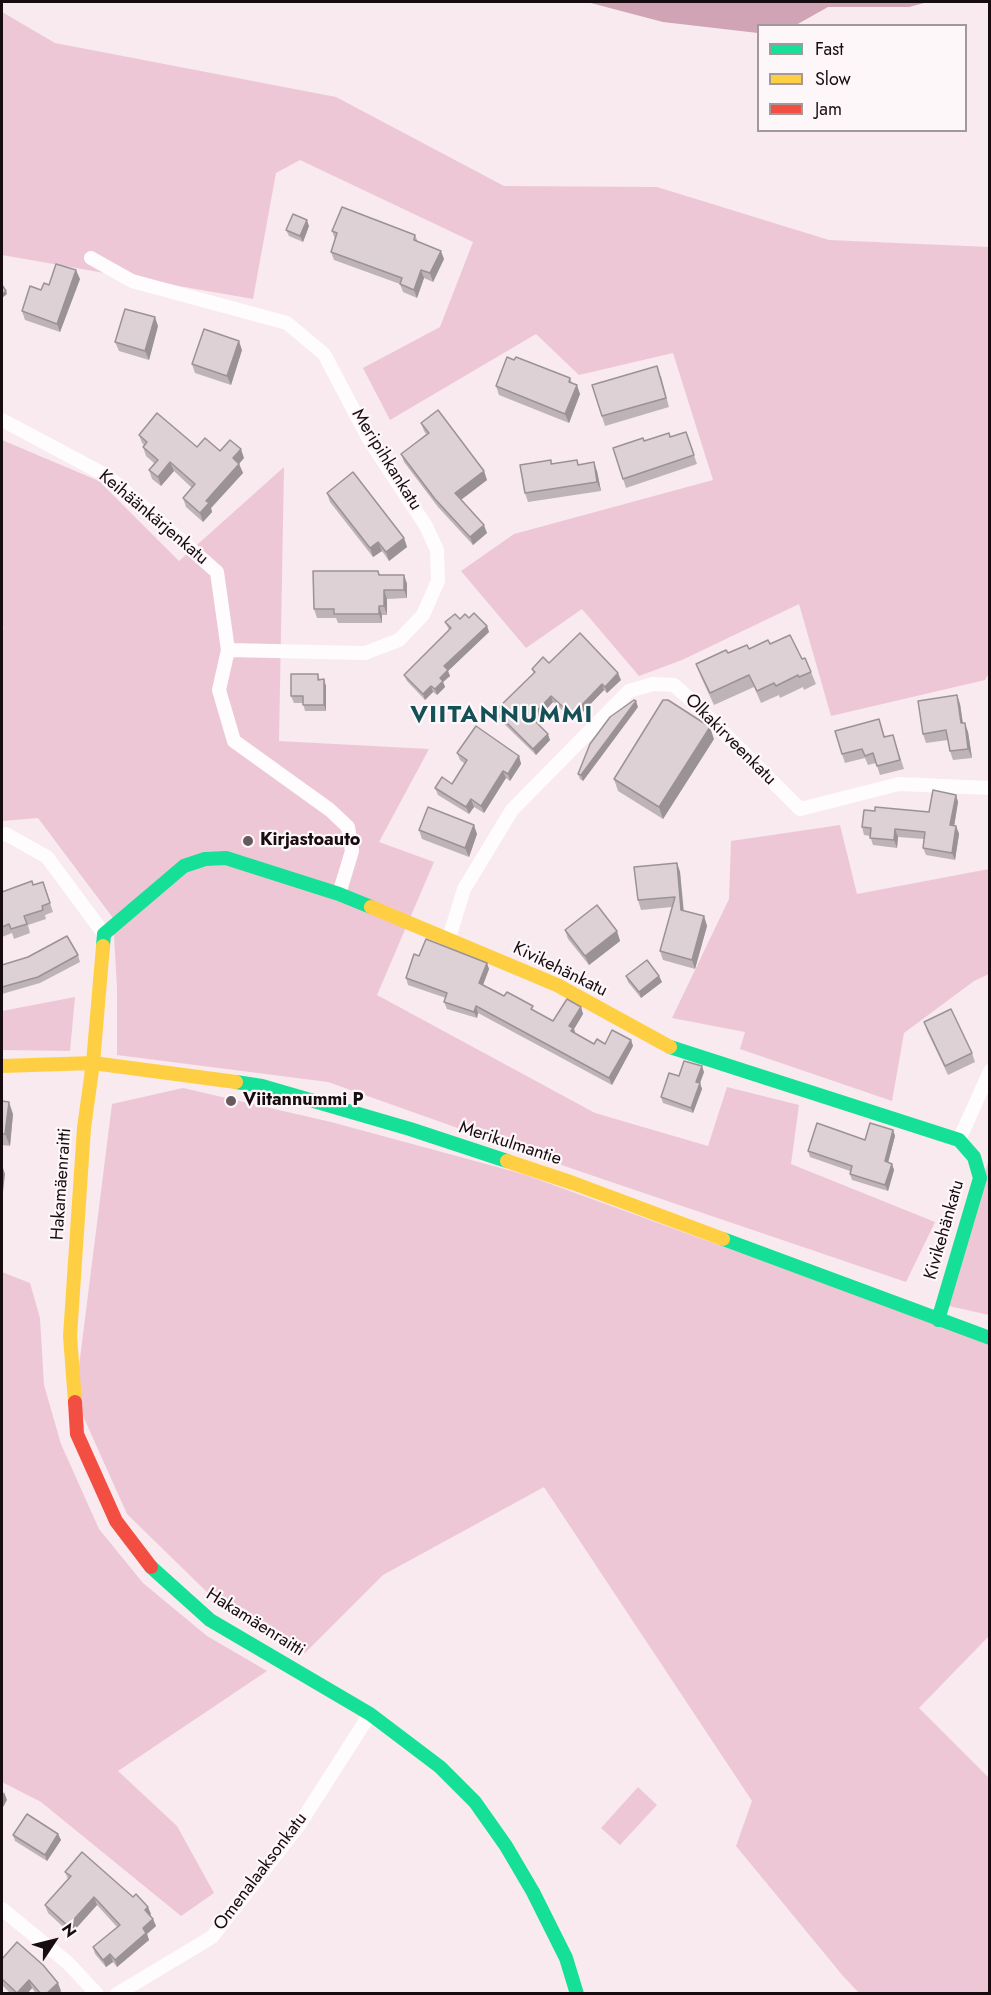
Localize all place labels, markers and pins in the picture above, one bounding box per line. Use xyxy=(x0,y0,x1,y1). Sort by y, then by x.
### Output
place label: Kirjastoauto xyxy=(260,830,360,852)
marker: Kirjastoauto xyxy=(241,834,255,848)
place label: Viitannummi P xyxy=(243,1090,364,1112)
marker: Viitannummi P xyxy=(224,1094,238,1108)

